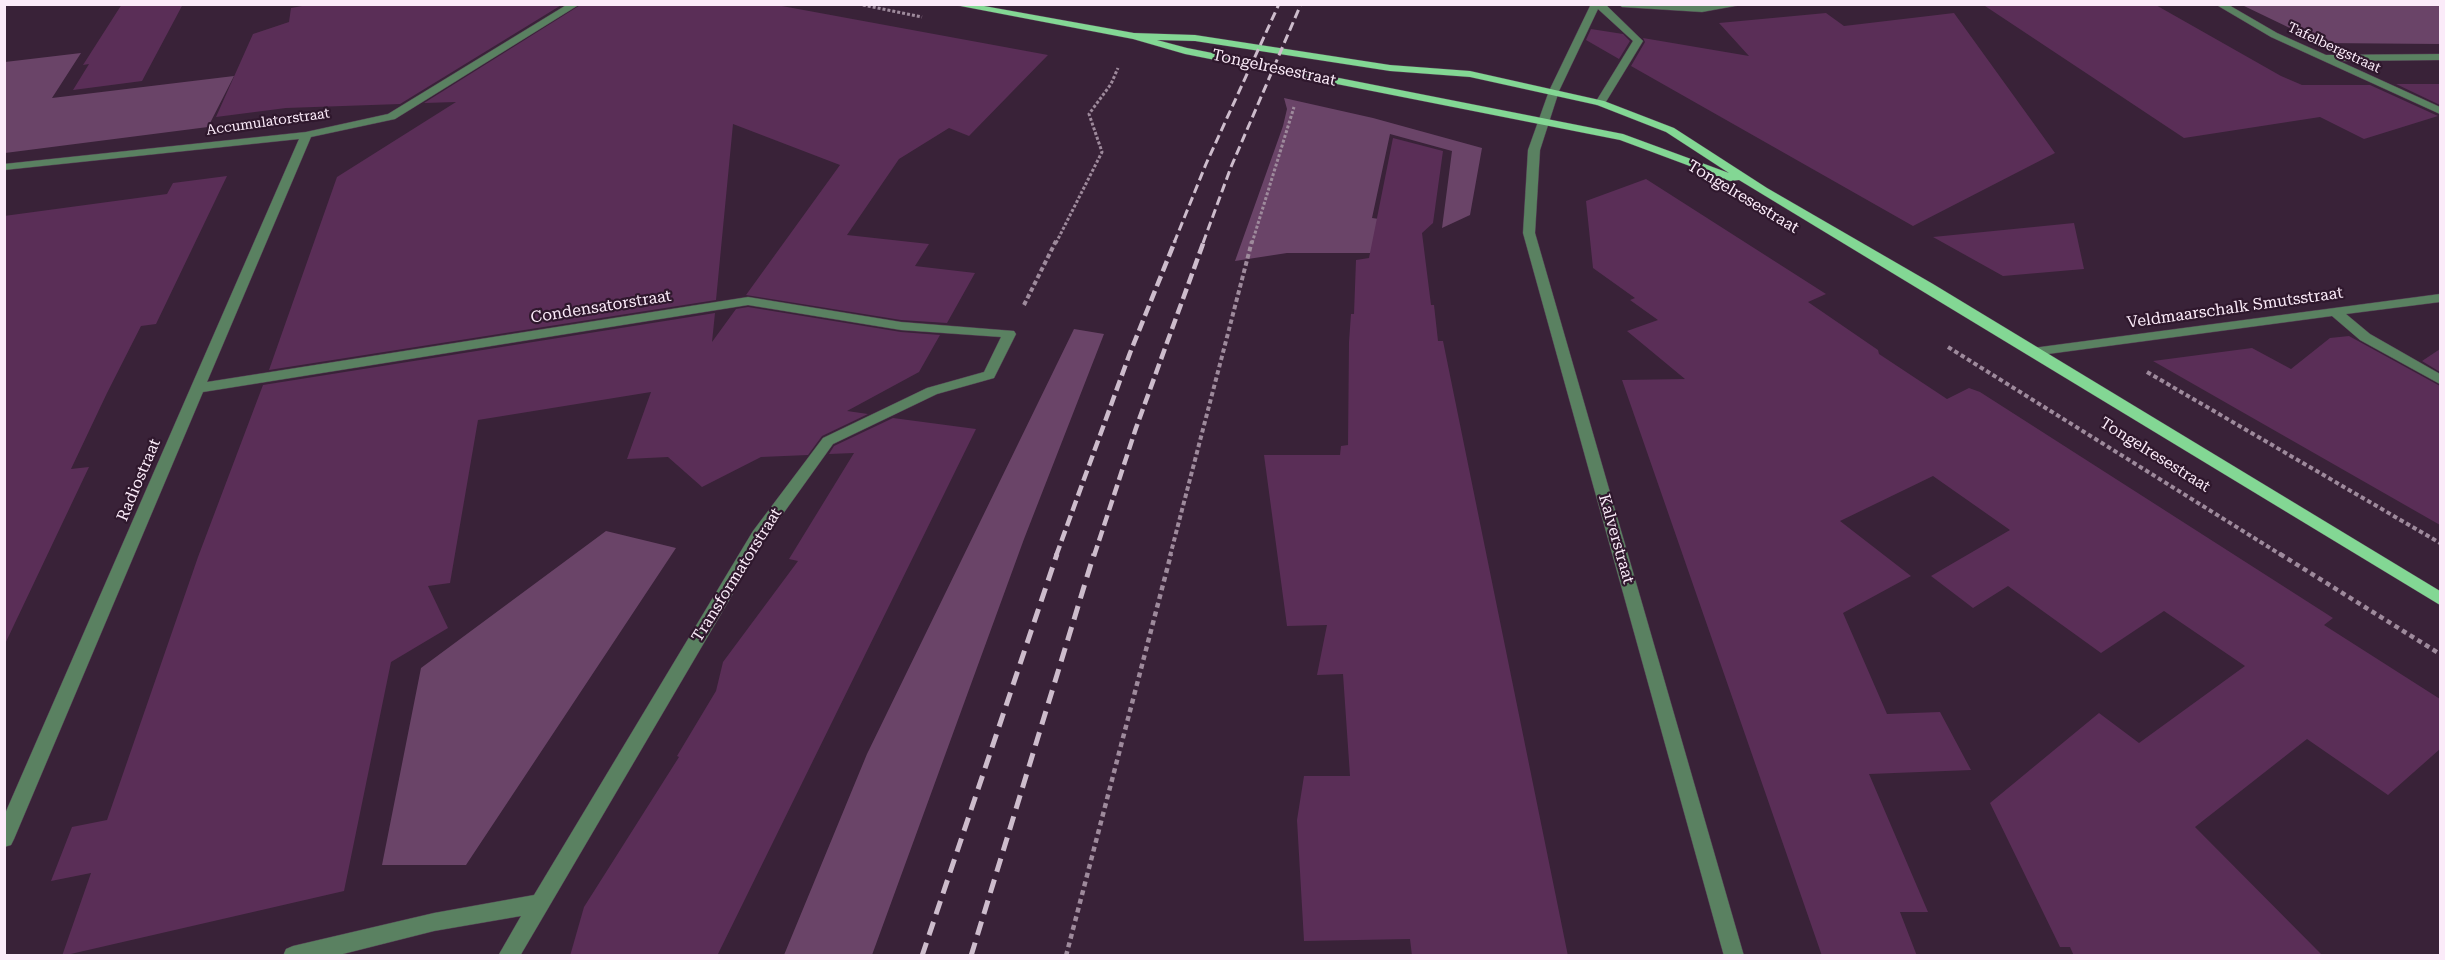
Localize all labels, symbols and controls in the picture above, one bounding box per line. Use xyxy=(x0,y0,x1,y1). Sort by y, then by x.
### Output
street label: Tafelbergstraat xyxy=(2285,19,2383,77)
street label: Tongelresestraat xyxy=(1210,45,1338,91)
street label: Accumulatorstraat xyxy=(205,105,331,139)
street label: Tongelresestraat xyxy=(1684,156,1802,238)
street label: Veldmaarschalk Smutsstraat xyxy=(2126,283,2344,333)
street label: Condensatorstraat xyxy=(529,286,673,328)
street label: Tongelresestraat xyxy=(2096,413,2214,497)
street label: Radiostraat xyxy=(113,436,165,524)
street label: Kalverstraat xyxy=(1594,492,1638,586)
street label: Transformatorstraat xyxy=(688,505,786,645)

